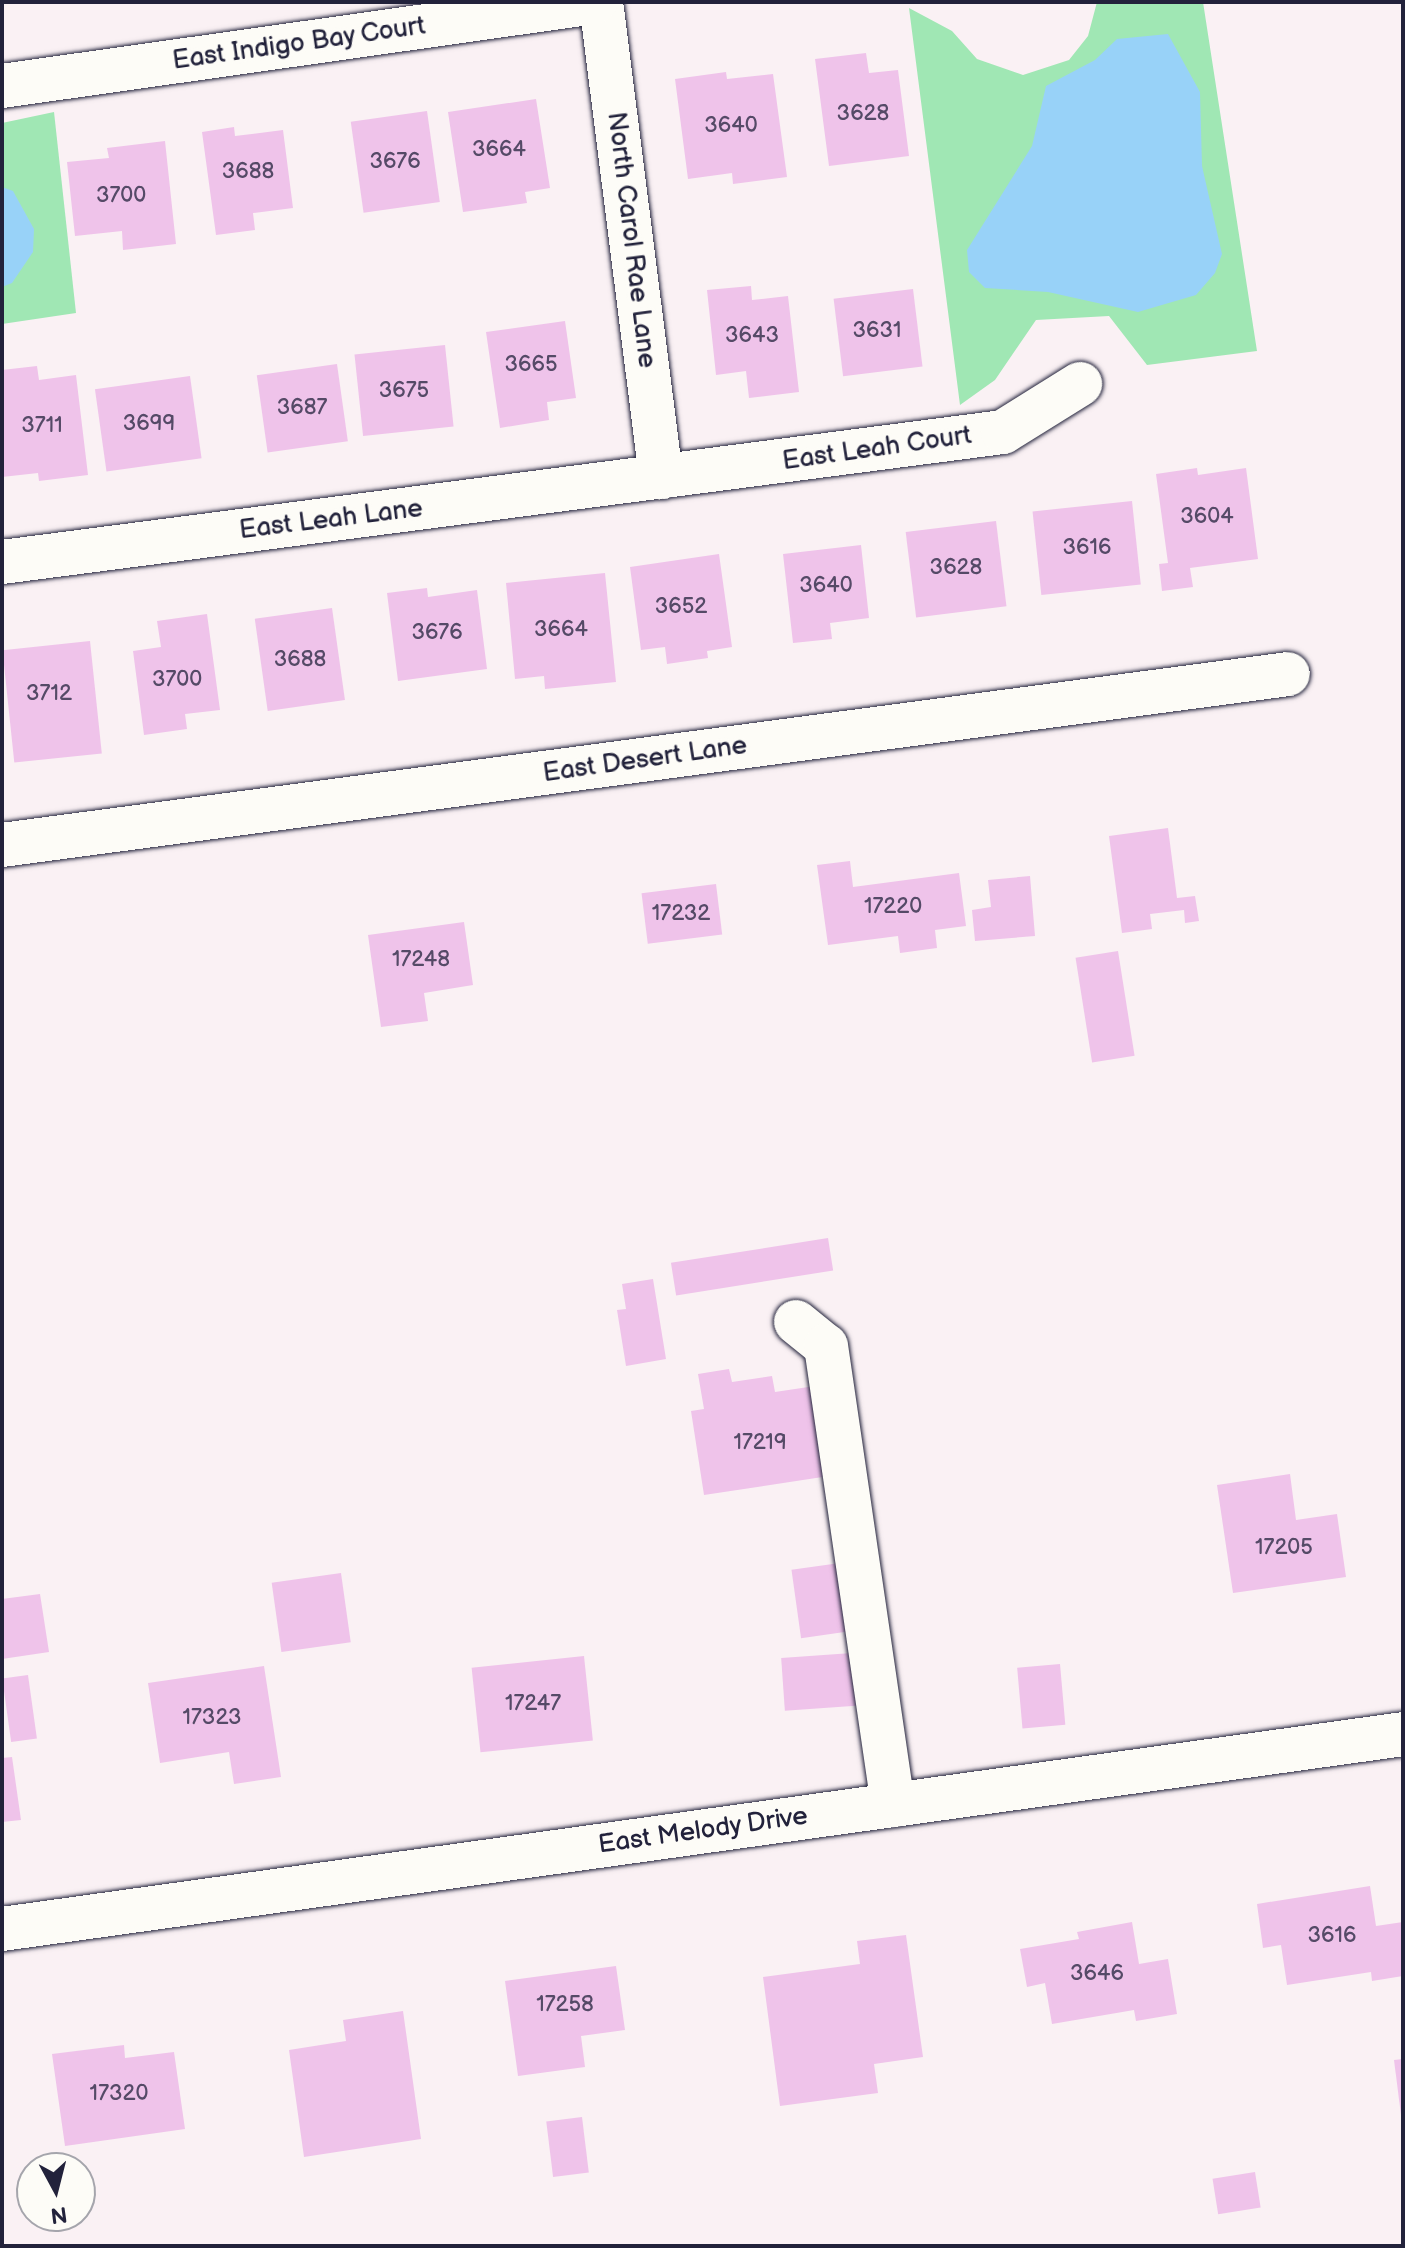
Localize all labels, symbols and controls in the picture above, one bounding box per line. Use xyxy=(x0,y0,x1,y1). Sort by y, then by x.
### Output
street label: East Indigo Bay Court xyxy=(170,11,428,77)
house number: 3628 xyxy=(837,101,889,127)
street label: North Carol Rae Lane xyxy=(600,110,662,370)
house number: 3640 xyxy=(704,113,758,139)
house number: 3664 xyxy=(472,137,526,163)
house number: 3676 xyxy=(369,149,421,175)
house number: 3688 xyxy=(222,159,274,185)
house number: 3700 xyxy=(96,183,146,209)
house number: 3631 xyxy=(852,318,902,344)
house number: 3643 xyxy=(725,323,779,349)
house number: 3665 xyxy=(504,352,558,378)
house number: 3675 xyxy=(379,378,429,404)
house number: 3687 xyxy=(277,395,327,421)
house number: 3699 xyxy=(123,411,175,437)
house number: 3711 xyxy=(21,413,63,439)
street label: East Leah Court xyxy=(780,420,974,478)
street label: East Leah Lane xyxy=(238,493,424,547)
house number: 3604 xyxy=(1180,504,1234,530)
house number: 3616 xyxy=(1063,535,1111,561)
house number: 3628 xyxy=(930,555,982,581)
house number: 3640 xyxy=(799,573,853,599)
house number: 3652 xyxy=(655,594,707,620)
house number: 3664 xyxy=(534,617,588,643)
house number: 3676 xyxy=(411,620,463,646)
house number: 3688 xyxy=(274,647,326,673)
house number: 3700 xyxy=(152,667,202,693)
house number: 3712 xyxy=(26,681,72,707)
street label: East Desert Lane xyxy=(541,730,749,790)
house number: 17220 xyxy=(864,894,922,920)
house number: 17232 xyxy=(652,901,710,927)
house number: 17248 xyxy=(392,947,450,973)
house number: 17219 xyxy=(733,1430,787,1456)
house number: 17205 xyxy=(1255,1535,1313,1561)
house number: 17247 xyxy=(505,1691,561,1717)
house number: 17323 xyxy=(183,1705,241,1731)
street label: East Melody Drive xyxy=(595,1801,811,1861)
house number: 3616 xyxy=(1308,1923,1356,1949)
house number: 3646 xyxy=(1070,1961,1124,1987)
house number: 17258 xyxy=(536,1992,594,2018)
house number: 17320 xyxy=(90,2081,148,2107)
north arrow xyxy=(16,2152,96,2232)
text: N xyxy=(49,2200,69,2229)

